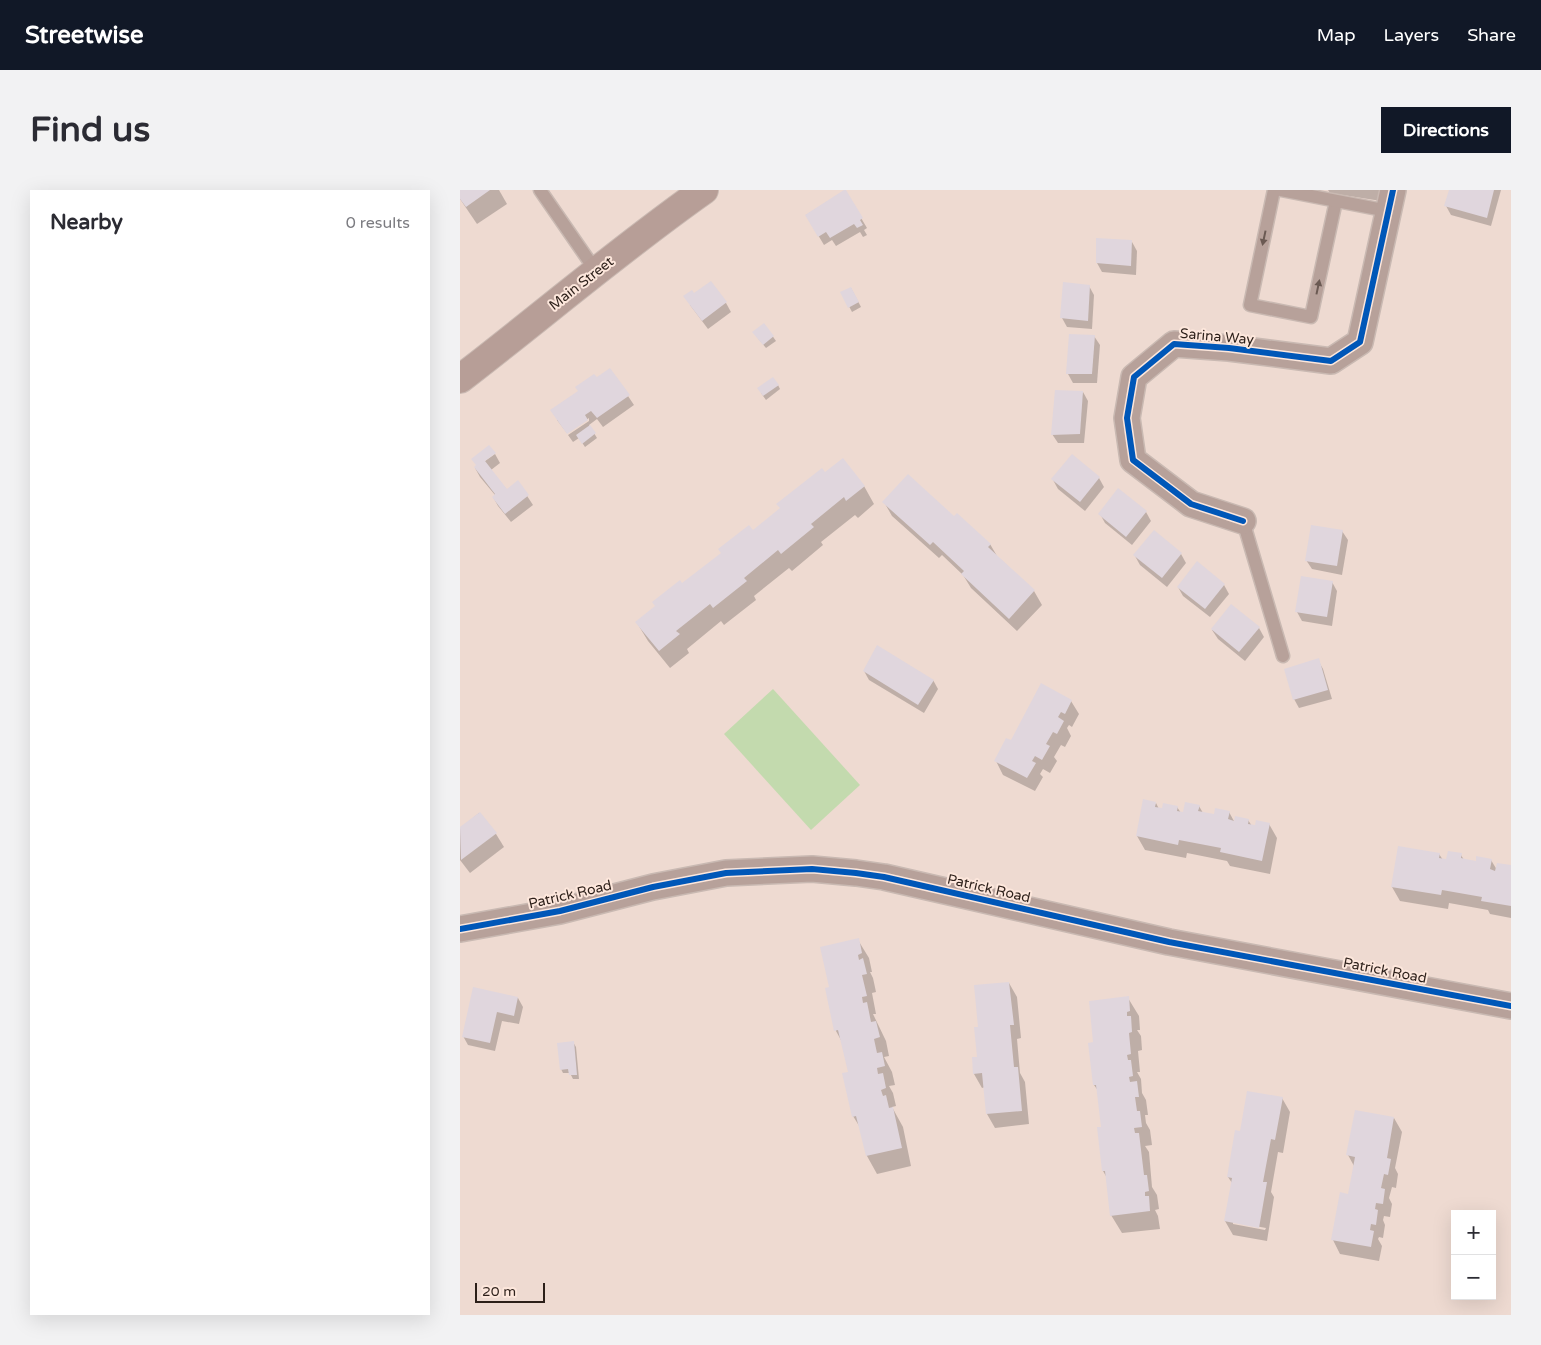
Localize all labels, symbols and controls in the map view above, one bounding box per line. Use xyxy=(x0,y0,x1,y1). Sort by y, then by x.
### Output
text: Streetwise xyxy=(25,21,144,50)
text: Map xyxy=(1317,24,1356,46)
text: Layers xyxy=(1384,24,1439,46)
text: Share xyxy=(1467,24,1516,46)
button: Directions xyxy=(1381,107,1511,153)
text: Find us xyxy=(30,109,150,151)
text: Nearby xyxy=(50,210,123,235)
text: 0 results xyxy=(346,213,410,233)
one-way arrow xyxy=(1259,230,1267,246)
street label: Main Street xyxy=(546,253,617,314)
one-way arrow xyxy=(1314,279,1322,295)
street label: Sarina Way xyxy=(1179,325,1255,348)
street label: Patrick Road xyxy=(946,871,1032,906)
street label: Patrick Road xyxy=(527,877,613,912)
street label: Patrick Road xyxy=(1342,954,1428,987)
map controls xyxy=(1451,1210,1496,1300)
button: + xyxy=(1451,1210,1496,1255)
button: − xyxy=(1451,1255,1496,1300)
scale bar xyxy=(475,1280,545,1303)
text: 20 m xyxy=(482,1283,516,1300)

